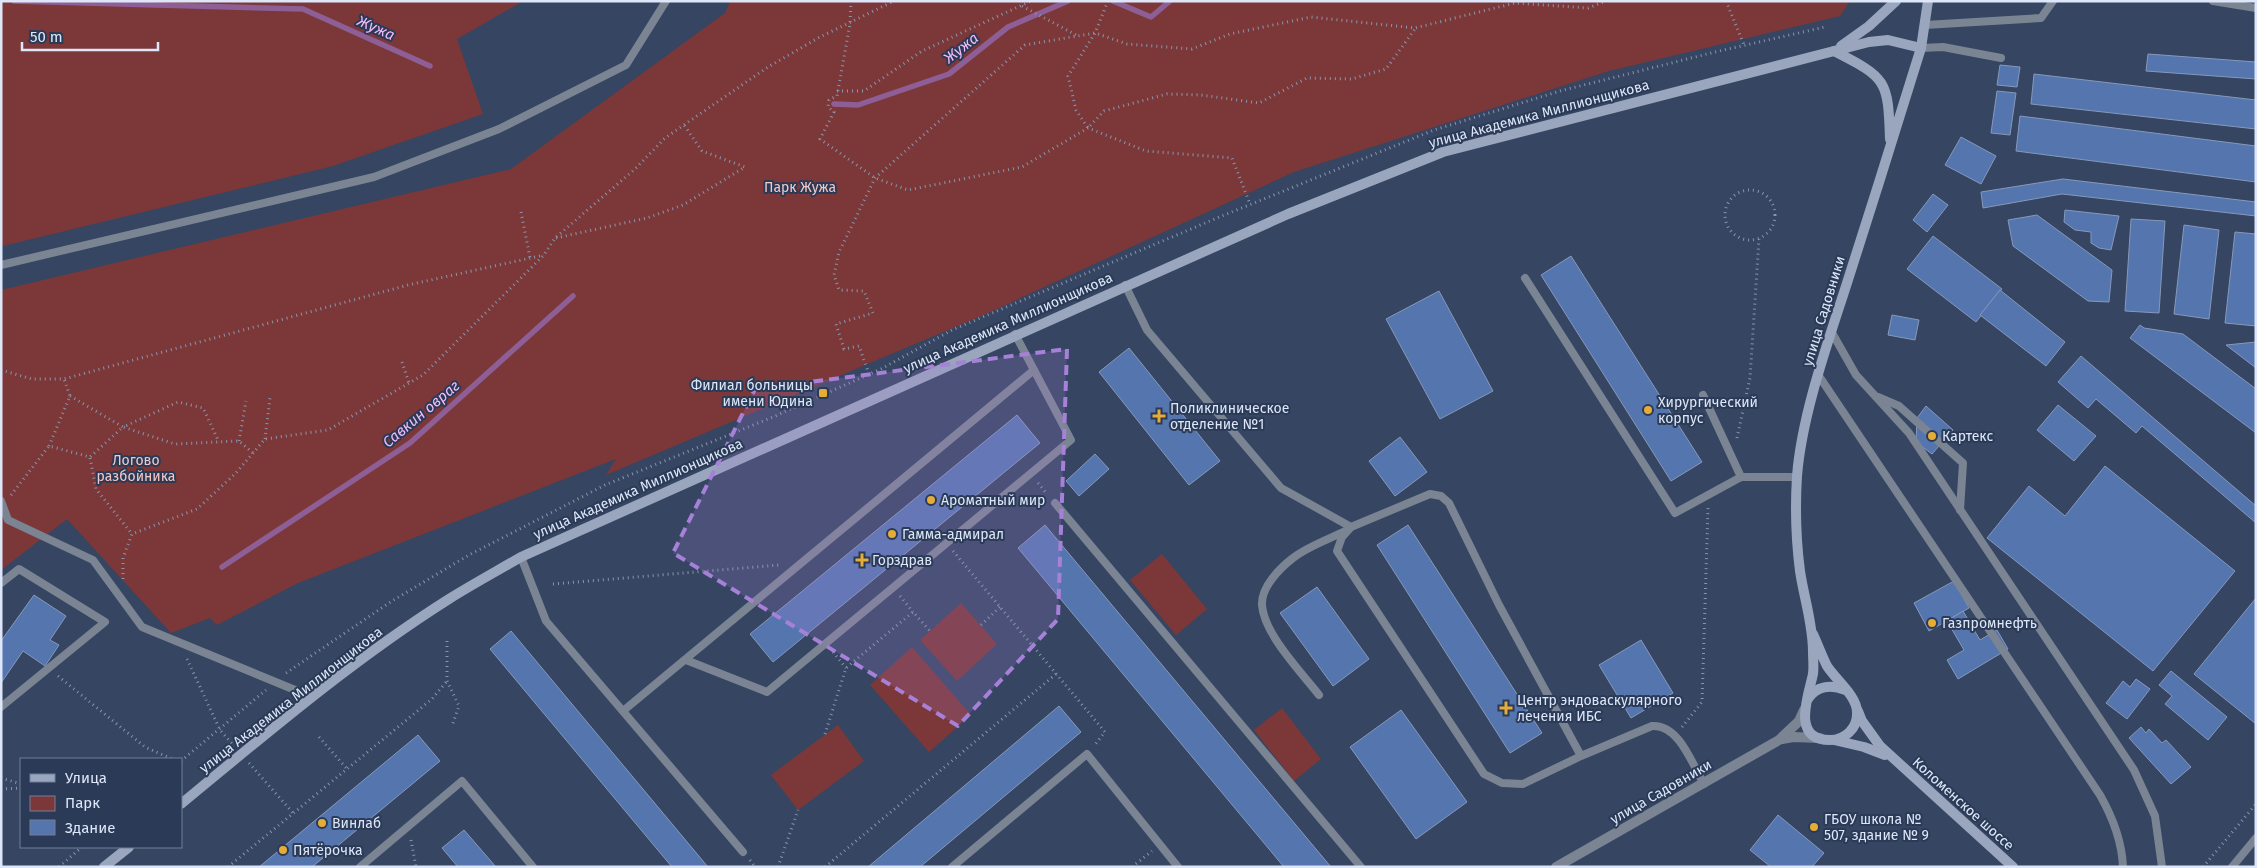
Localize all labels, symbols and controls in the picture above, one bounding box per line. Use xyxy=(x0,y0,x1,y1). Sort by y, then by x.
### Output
water label: Жужа xyxy=(354,11,398,44)
scale bar xyxy=(22,20,159,52)
text: 50 m xyxy=(30,28,63,46)
water label: Жужа xyxy=(939,29,982,68)
street label: улица Академика Миллионщикова xyxy=(1427,76,1651,152)
park label: Парк Жужа xyxy=(764,179,836,196)
street label: улица Садовники xyxy=(1799,254,1849,368)
street label: улица Академика Миллионщикова xyxy=(901,269,1115,377)
water label: Савкин овраг xyxy=(379,377,463,451)
place label: Филиал больницы имени Юдина xyxy=(691,377,813,410)
marker: Филиал больницы имени Юдина xyxy=(817,387,829,399)
place label: Хирургический корпус xyxy=(1658,394,1758,427)
place label: Поликлиническое отделение №1 xyxy=(1170,400,1289,433)
marker: Хирургический корпус xyxy=(1642,404,1654,416)
marker: Поликлиническое отделение №1 xyxy=(1152,409,1166,423)
place label: Картекс xyxy=(1942,428,1993,445)
marker: Картекс xyxy=(1926,430,1938,442)
street label: улица Академика Миллионщикова xyxy=(531,435,745,543)
park label: Логово разбойника xyxy=(97,452,175,485)
place label: Ароматный мир xyxy=(941,492,1045,509)
marker: Ароматный мир xyxy=(925,494,937,506)
place label: Гамма-адмирал xyxy=(902,526,1004,543)
marker: Гамма-адмирал xyxy=(886,528,898,540)
place label: Горздрав xyxy=(872,552,932,569)
marker: Горздрав xyxy=(856,554,868,566)
place label: Газпромнефть xyxy=(1942,615,2037,632)
marker: Газпромнефть xyxy=(1926,617,1938,629)
street label: улица Академика Миллионщикова xyxy=(196,623,386,777)
place label: Центр эндоваскулярного лечения ИБС xyxy=(1517,692,1682,725)
marker: Центр эндоваскулярного лечения ИБС xyxy=(1499,701,1513,715)
street label: Коломенское шоссе xyxy=(1909,754,2017,854)
street label: улица Садовники xyxy=(1607,756,1715,828)
legend xyxy=(20,758,182,848)
text: Улица xyxy=(65,769,107,787)
text: Парк xyxy=(65,794,100,812)
place label: ГБОУ школа № 507, здание № 9 xyxy=(1824,811,1929,844)
place label: Винлаб xyxy=(332,815,381,832)
marker: Винлаб xyxy=(316,817,328,829)
text: Здание xyxy=(65,819,115,837)
marker: ГБОУ школа № 507, здание № 9 xyxy=(1808,821,1820,833)
place label: Пятёрочка xyxy=(293,842,363,859)
marker: Пятёрочка xyxy=(277,844,289,856)

